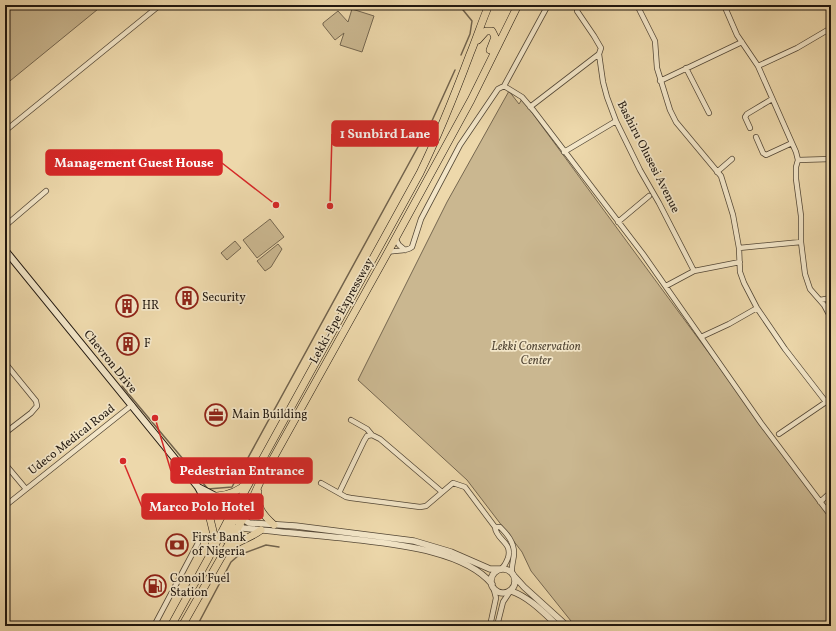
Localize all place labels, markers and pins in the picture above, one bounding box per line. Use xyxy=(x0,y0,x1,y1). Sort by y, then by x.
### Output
callout: 1 Sunbird Lane xyxy=(332,121,438,146)
callout: Management Guest House xyxy=(46,150,222,175)
building icon: Security xyxy=(174,285,200,311)
place label: Security xyxy=(202,290,246,306)
building icon: HR xyxy=(114,293,140,319)
place label: HR xyxy=(142,298,159,314)
building icon: F xyxy=(115,331,141,357)
place label: F xyxy=(144,336,151,352)
office icon: Main Building xyxy=(203,402,229,428)
place label: Main Building xyxy=(232,407,307,423)
callout: Pedestrian Entrance xyxy=(171,458,312,483)
callout: Marco Polo Hotel xyxy=(142,494,263,519)
place label: First Bank of Nigeria xyxy=(192,530,246,560)
bank icon: First Bank of Nigeria xyxy=(164,532,190,558)
place label: Conoil Fuel Station xyxy=(170,571,230,601)
fuel station icon: Conoil Fuel Station xyxy=(142,573,168,599)

